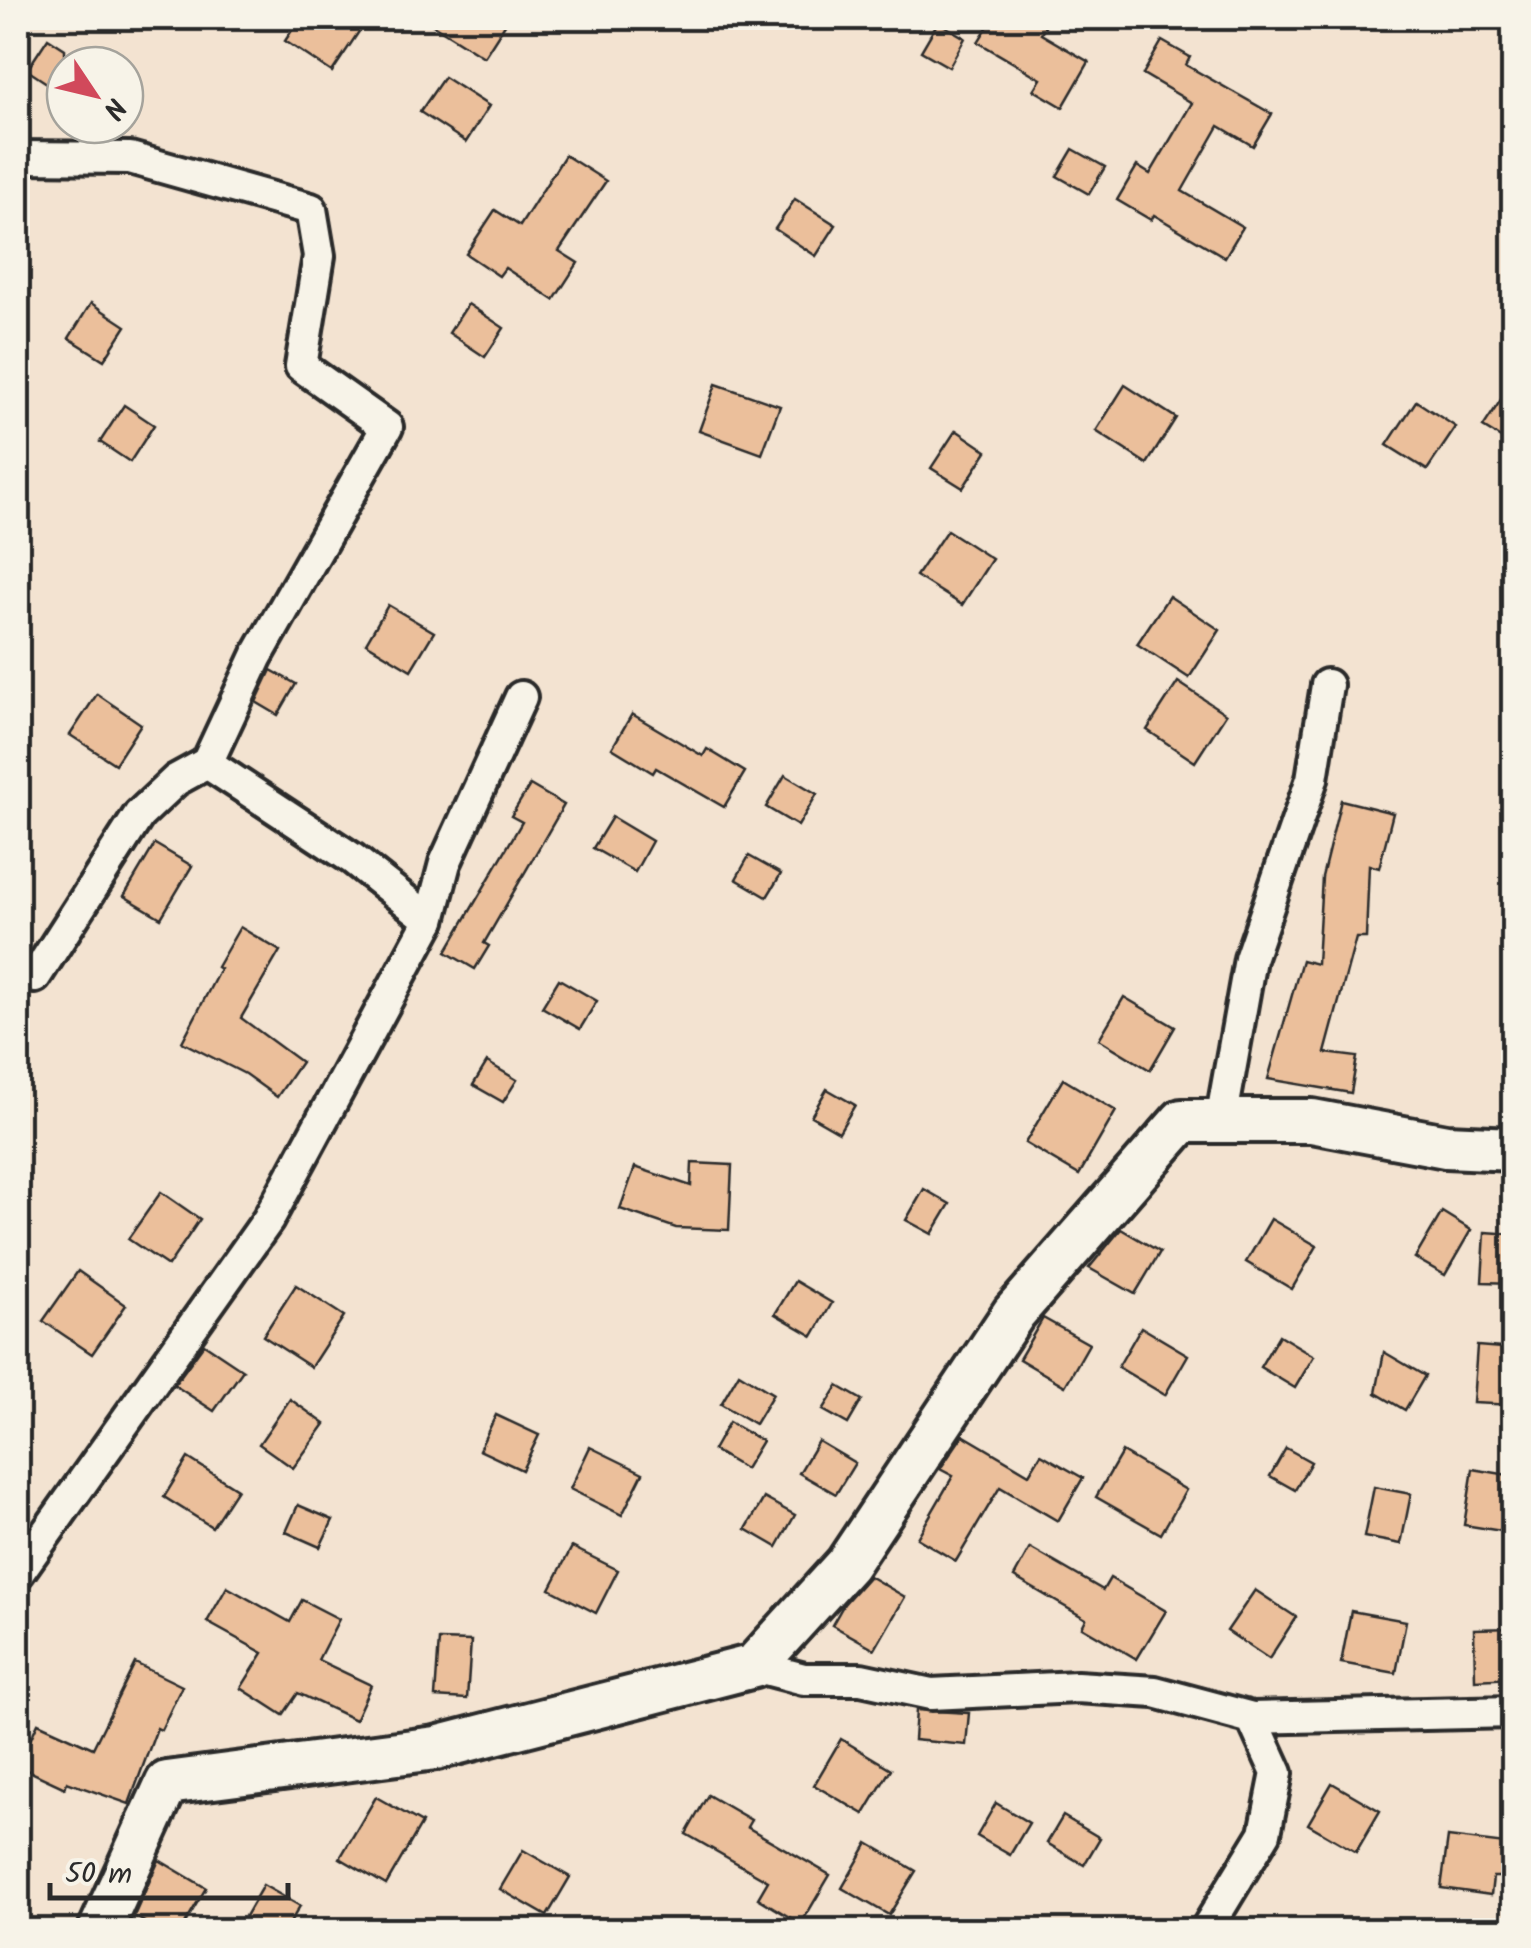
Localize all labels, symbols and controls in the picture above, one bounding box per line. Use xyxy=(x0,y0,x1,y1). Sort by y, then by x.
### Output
north arrow xyxy=(45,45,145,145)
text: N xyxy=(90,88,137,128)
scale bar xyxy=(50,1838,288,1900)
text: 50 m xyxy=(65,1851,132,1899)

